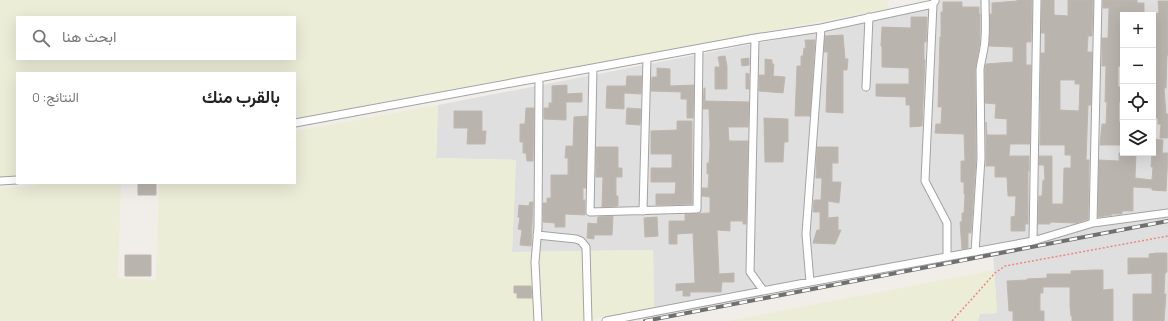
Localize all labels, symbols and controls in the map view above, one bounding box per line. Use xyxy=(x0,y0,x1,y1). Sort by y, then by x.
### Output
map controls xyxy=(1120,12,1156,156)
button: + xyxy=(1120,12,1156,48)
search box xyxy=(16,16,296,60)
text: ابحث هنا xyxy=(62,26,116,47)
icon: search xyxy=(30,27,52,49)
button: − xyxy=(1120,48,1156,84)
button: locate xyxy=(1120,84,1156,120)
text: بالقرب منك xyxy=(202,85,280,108)
text: النتائج: 0 xyxy=(32,88,79,106)
button: layers xyxy=(1120,120,1156,156)

